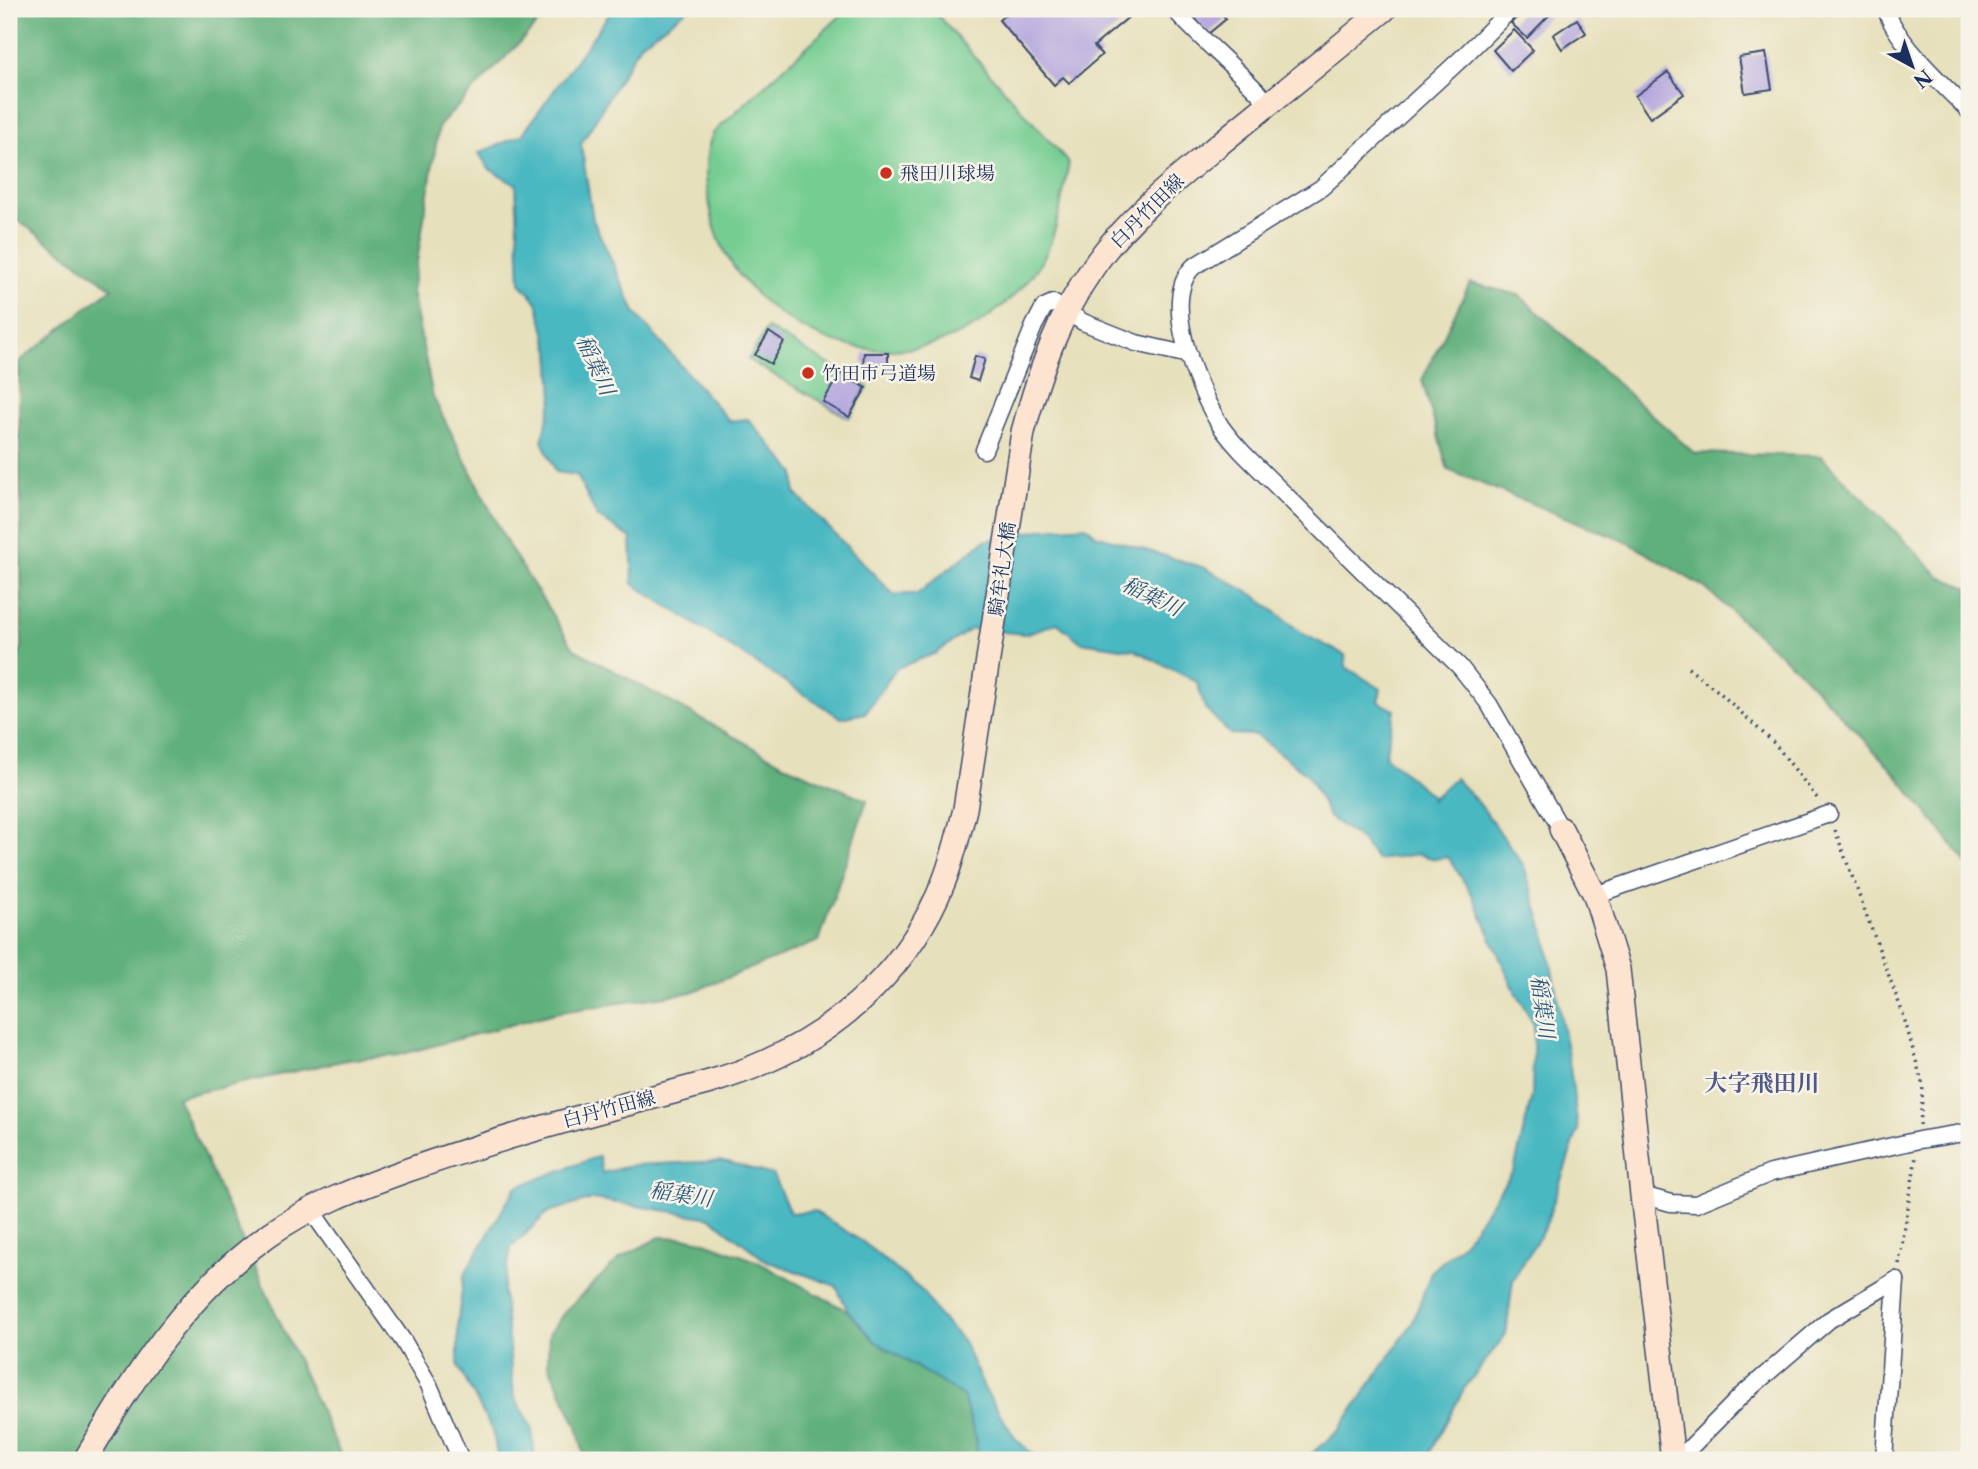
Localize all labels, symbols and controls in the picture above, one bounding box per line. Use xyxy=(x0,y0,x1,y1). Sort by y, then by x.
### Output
north arrow xyxy=(1876,32,1946,102)
text: N xyxy=(1909,65,1936,93)
place label: 飛田川球場 xyxy=(900,162,995,185)
marker: 飛田川球場 xyxy=(878,165,894,181)
street label: 白丹竹田線 xyxy=(1105,169,1189,253)
water label: 稲葉川 xyxy=(572,331,621,401)
place label: 竹田市弓道場 xyxy=(822,362,936,385)
marker: 竹田市弓道場 xyxy=(800,365,816,381)
street label: 騎牟礼大橋 xyxy=(984,520,1020,618)
water label: 稲葉川 xyxy=(1118,571,1188,622)
water label: 稲葉川 xyxy=(1526,974,1560,1042)
district label: 大字飛田川 xyxy=(1705,1069,1820,1097)
street label: 白丹竹田線 xyxy=(560,1086,658,1132)
water label: 稲葉川 xyxy=(648,1177,716,1212)

